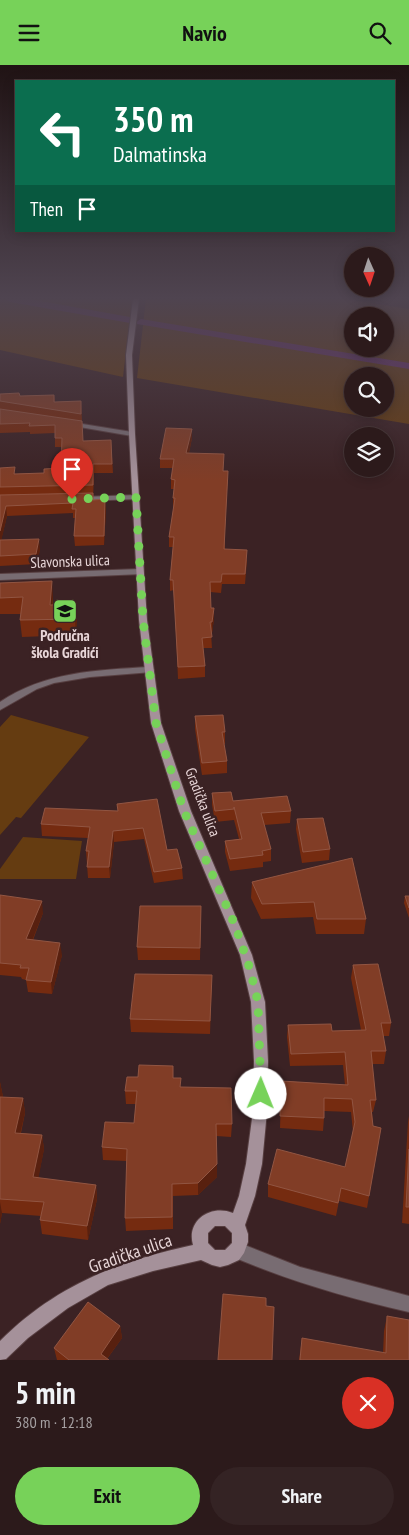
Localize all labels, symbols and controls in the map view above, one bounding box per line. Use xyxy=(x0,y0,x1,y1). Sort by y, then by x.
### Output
icon: menu xyxy=(15,19,43,47)
text: Navio xyxy=(182,19,227,47)
icon: search xyxy=(366,19,394,47)
text: 350 m xyxy=(113,96,194,142)
icon: left xyxy=(30,100,95,165)
text: Dalmatinska xyxy=(113,140,207,168)
icon: arrive xyxy=(73,195,101,223)
text: Then xyxy=(30,197,63,221)
north arrow xyxy=(344,247,394,297)
map controls xyxy=(344,247,394,477)
button: sound xyxy=(344,307,394,357)
button: search xyxy=(344,367,394,417)
button: layers xyxy=(344,427,394,477)
pin xyxy=(51,448,93,499)
icon: arrive xyxy=(58,455,86,483)
street label: Slavonska ulica xyxy=(30,550,110,572)
school or university icon: Područna škola Gradići xyxy=(52,598,78,624)
place label: Područna škola Gradići xyxy=(31,626,99,662)
street label: Gradička ulica xyxy=(181,765,225,839)
position arrow xyxy=(234,1067,286,1119)
street label: Gradička ulica xyxy=(85,1228,175,1278)
text: 5 min xyxy=(15,1373,76,1412)
button: close xyxy=(342,1377,394,1429)
text: 380 m · 12:18 xyxy=(15,1412,93,1432)
button: Exit xyxy=(15,1467,200,1525)
button: Share xyxy=(210,1467,394,1525)

